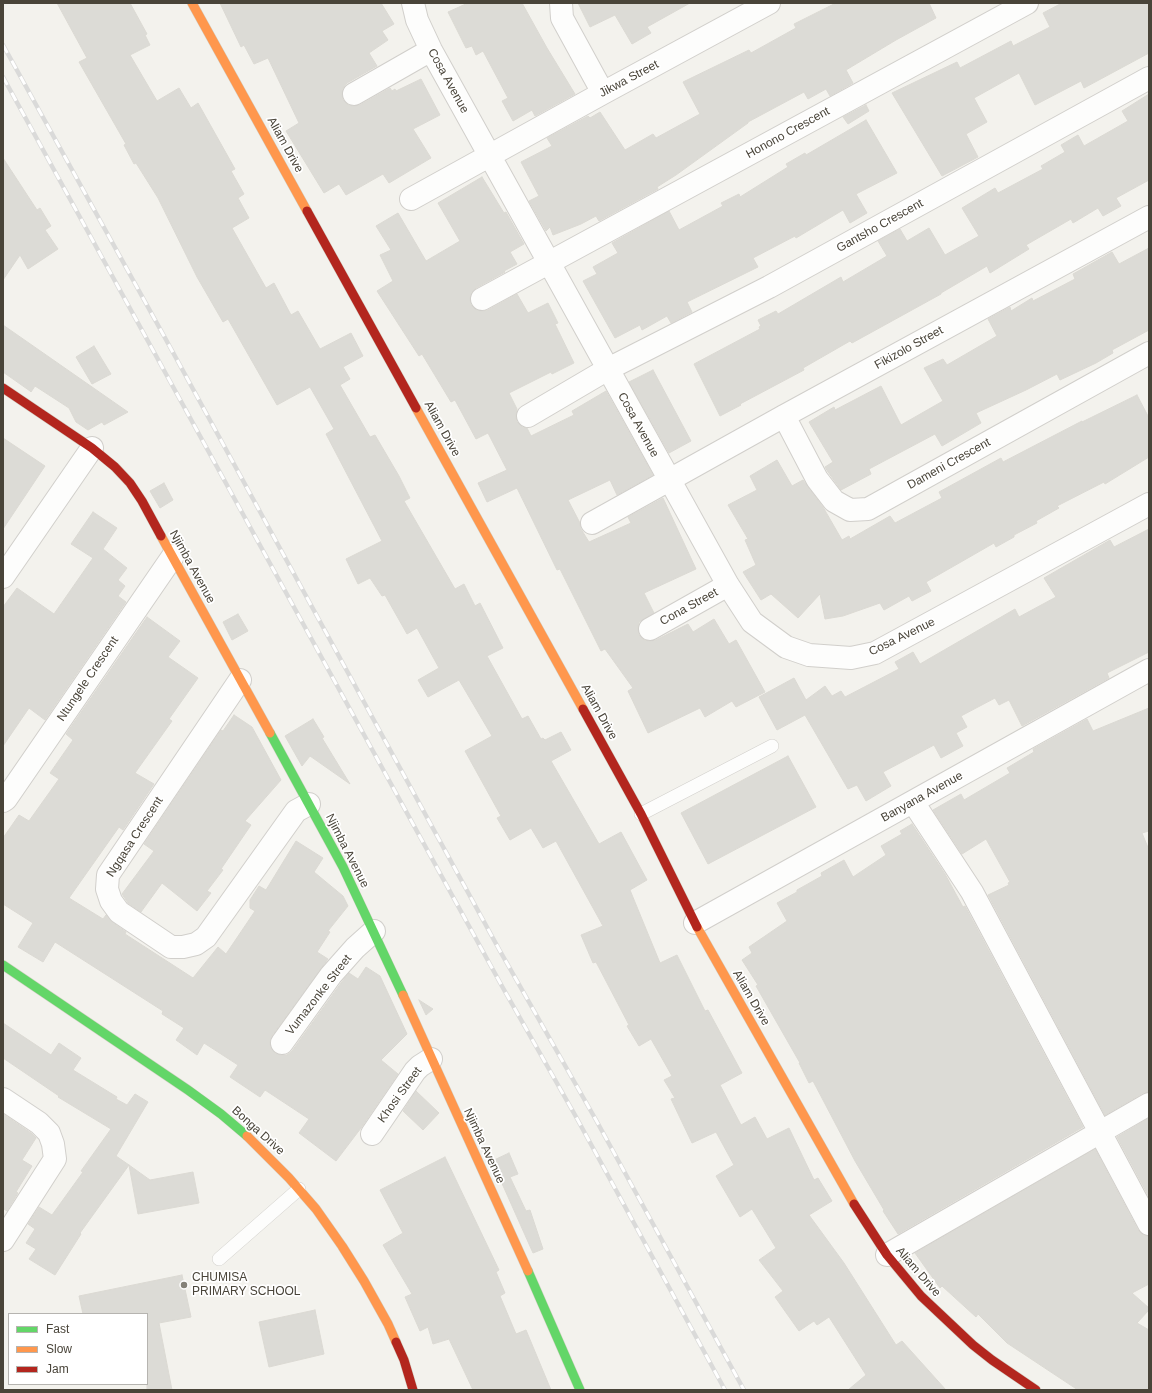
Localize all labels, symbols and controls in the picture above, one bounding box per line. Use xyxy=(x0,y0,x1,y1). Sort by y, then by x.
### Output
street label: Cosa Avenue xyxy=(424,46,472,116)
street label: Jikwa Street xyxy=(597,57,661,101)
street label: Honono Crescent xyxy=(744,104,832,162)
street label: Aliam Drive xyxy=(264,115,306,175)
street label: Gantsho Crescent xyxy=(834,196,926,256)
street label: Fikizolo Street xyxy=(872,323,946,373)
street label: Cosa Avenue xyxy=(614,390,662,460)
street label: Aliam Drive xyxy=(421,399,463,459)
street label: Dameni Crescent xyxy=(905,435,993,493)
street label: Njimba Avenue xyxy=(166,528,218,606)
street label: Cona Street xyxy=(658,585,720,629)
street label: Cosa Avenue xyxy=(867,615,937,659)
street label: Ntungele Crescent xyxy=(54,634,122,724)
street label: Aliam Drive xyxy=(578,682,620,742)
street label: Banyana Avenue xyxy=(879,769,965,825)
street label: Ngqasa Crescent xyxy=(104,794,166,880)
street label: Njimba Avenue xyxy=(322,812,372,890)
street label: Vumazonke Street xyxy=(283,952,355,1038)
street label: Aliam Drive xyxy=(729,968,773,1028)
street label: Khosi Street xyxy=(375,1064,425,1126)
street label: Bonga Drive xyxy=(229,1104,287,1158)
street label: Njimba Avenue xyxy=(460,1106,508,1186)
street label: Aliam Drive xyxy=(892,1244,944,1300)
place label: CHUMISA PRIMARY SCHOOL xyxy=(192,1271,300,1299)
marker: CHUMISA PRIMARY SCHOOL xyxy=(179,1280,189,1290)
legend xyxy=(8,1313,148,1385)
text: Fast xyxy=(46,1322,69,1336)
text: Slow xyxy=(46,1342,72,1356)
text: Jam xyxy=(46,1362,69,1376)

